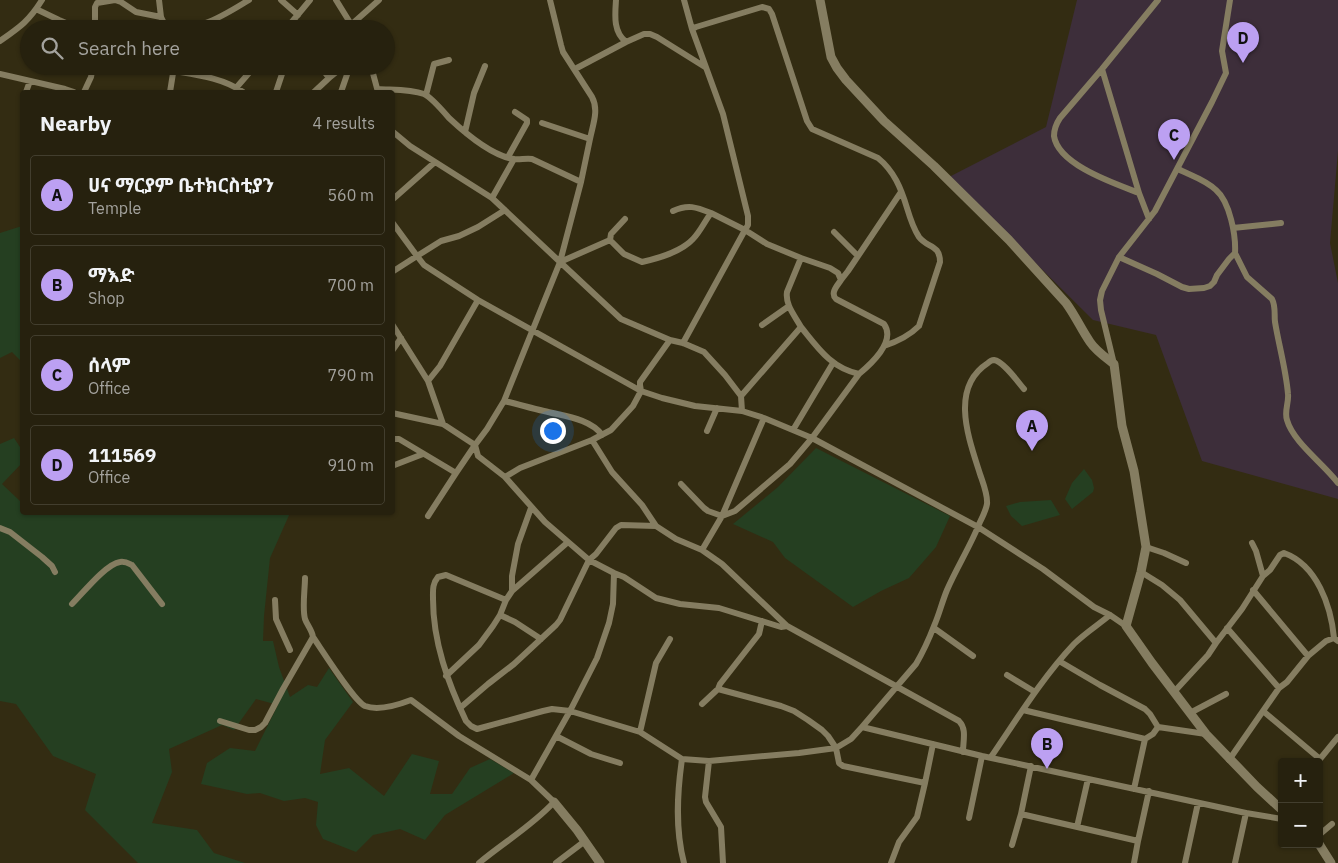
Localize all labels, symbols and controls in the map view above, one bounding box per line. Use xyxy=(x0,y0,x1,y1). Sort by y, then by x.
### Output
search box xyxy=(20,20,395,75)
pin: D xyxy=(1227,22,1259,63)
icon: search xyxy=(38,34,66,62)
text: Search here xyxy=(78,36,180,60)
text: Nearby xyxy=(40,109,111,137)
text: 4 results xyxy=(312,113,375,133)
pin: C xyxy=(1158,119,1190,160)
text: ሀና ማርያም ቤተክርስቲያን xyxy=(88,173,274,197)
text: A xyxy=(52,185,62,205)
text: 560 m xyxy=(327,185,374,205)
text: Temple xyxy=(88,198,141,218)
text: ማእድ xyxy=(88,263,134,287)
text: B xyxy=(52,275,62,295)
text: 700 m xyxy=(327,275,374,295)
text: Shop xyxy=(88,288,125,308)
text: ሰላም xyxy=(88,353,130,377)
text: C xyxy=(52,365,62,385)
text: 790 m xyxy=(327,365,374,385)
text: Office xyxy=(88,378,130,398)
pin: A xyxy=(1016,410,1048,451)
your location xyxy=(540,418,566,444)
text: 111569 xyxy=(88,443,156,467)
text: D xyxy=(51,455,63,475)
text: 910 m xyxy=(327,455,374,475)
text: Office xyxy=(88,467,130,487)
pin: B xyxy=(1031,728,1063,769)
map controls xyxy=(1278,758,1323,848)
button: + xyxy=(1278,758,1323,803)
button: − xyxy=(1278,803,1323,848)

